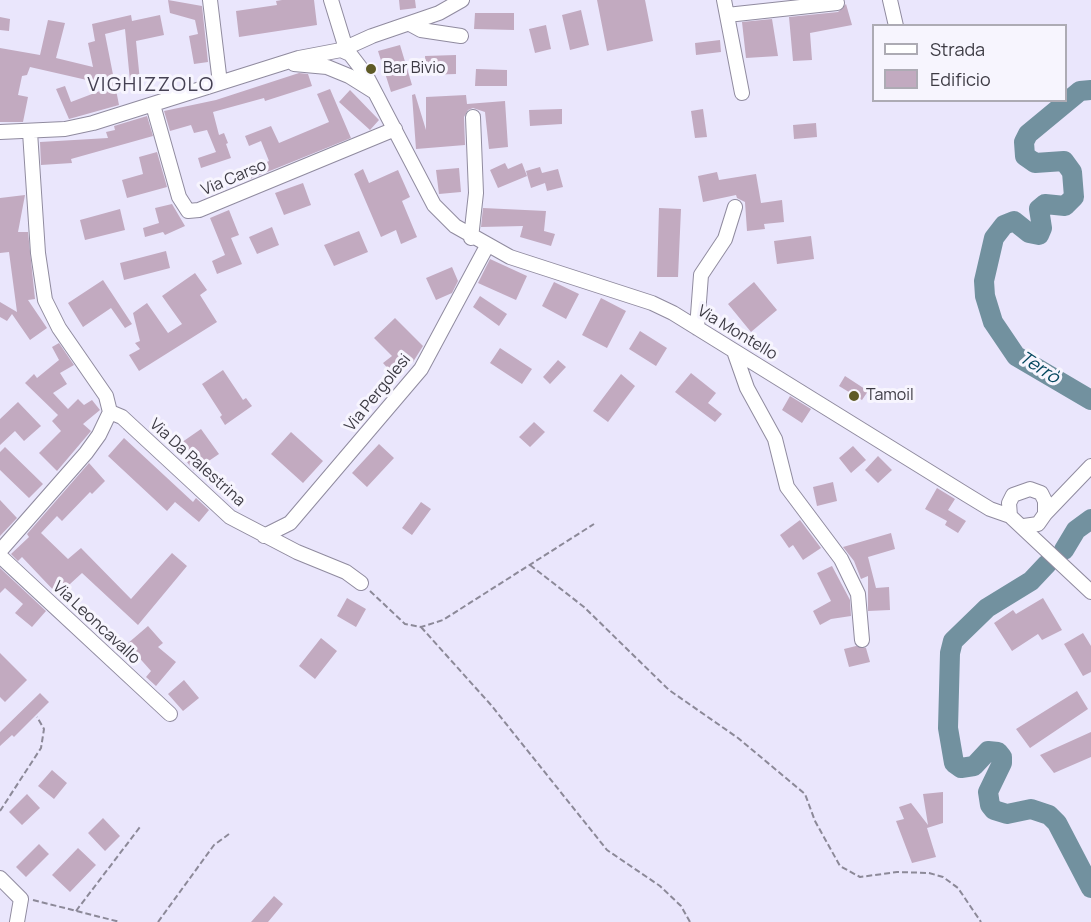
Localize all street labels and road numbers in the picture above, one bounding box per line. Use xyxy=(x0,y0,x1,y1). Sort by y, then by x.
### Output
street label: Via Carso xyxy=(199,156,269,200)
street label: Via Montello xyxy=(694,302,780,364)
street label: Via Pergolesi xyxy=(341,351,415,435)
street label: Via Da Palestrina xyxy=(145,415,249,511)
street label: Via Leoncavallo xyxy=(48,578,144,668)

